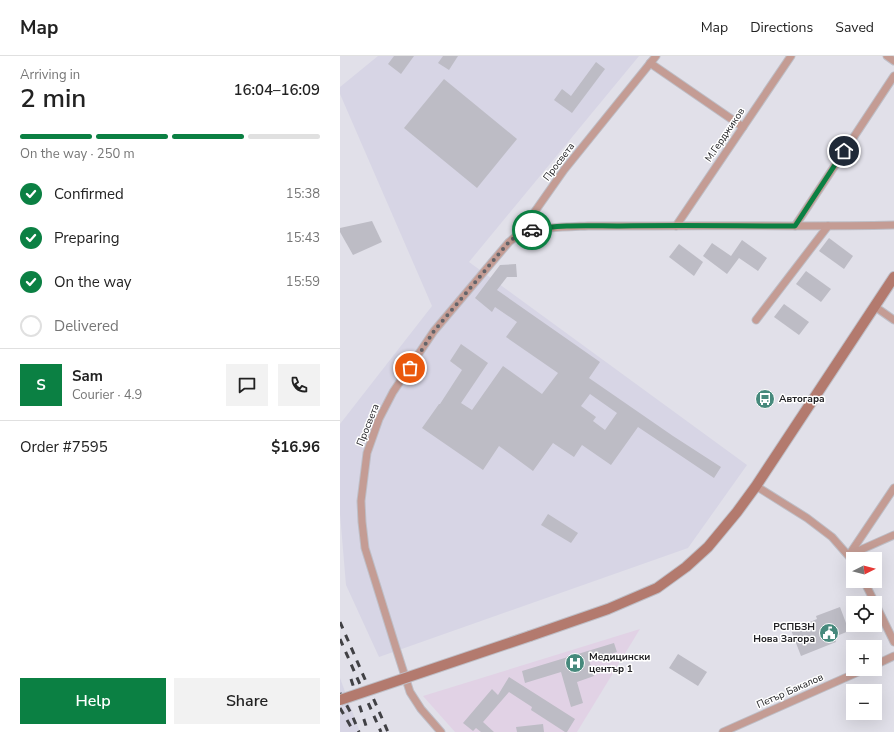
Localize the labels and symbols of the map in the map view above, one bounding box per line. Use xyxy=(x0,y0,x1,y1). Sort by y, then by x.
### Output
street label: М.Герджиков xyxy=(702,105,749,165)
pin xyxy=(827,134,861,168)
street label: Просвета xyxy=(540,140,578,184)
courier xyxy=(512,210,552,250)
pin xyxy=(393,351,427,385)
bus stop icon: Автогара xyxy=(754,388,776,410)
place label: Автогара xyxy=(779,392,825,406)
street label: Просвета xyxy=(353,402,383,448)
north arrow xyxy=(846,552,882,588)
place label: РСПБЗН Нова Загора xyxy=(753,620,815,646)
public building icon: РСПБЗН Нова Загора xyxy=(818,622,840,644)
place label: Медицински център 1 xyxy=(589,650,650,676)
hospital icon: Медицински център 1 xyxy=(564,652,586,674)
street label: Петър Бакалов xyxy=(754,670,826,712)

